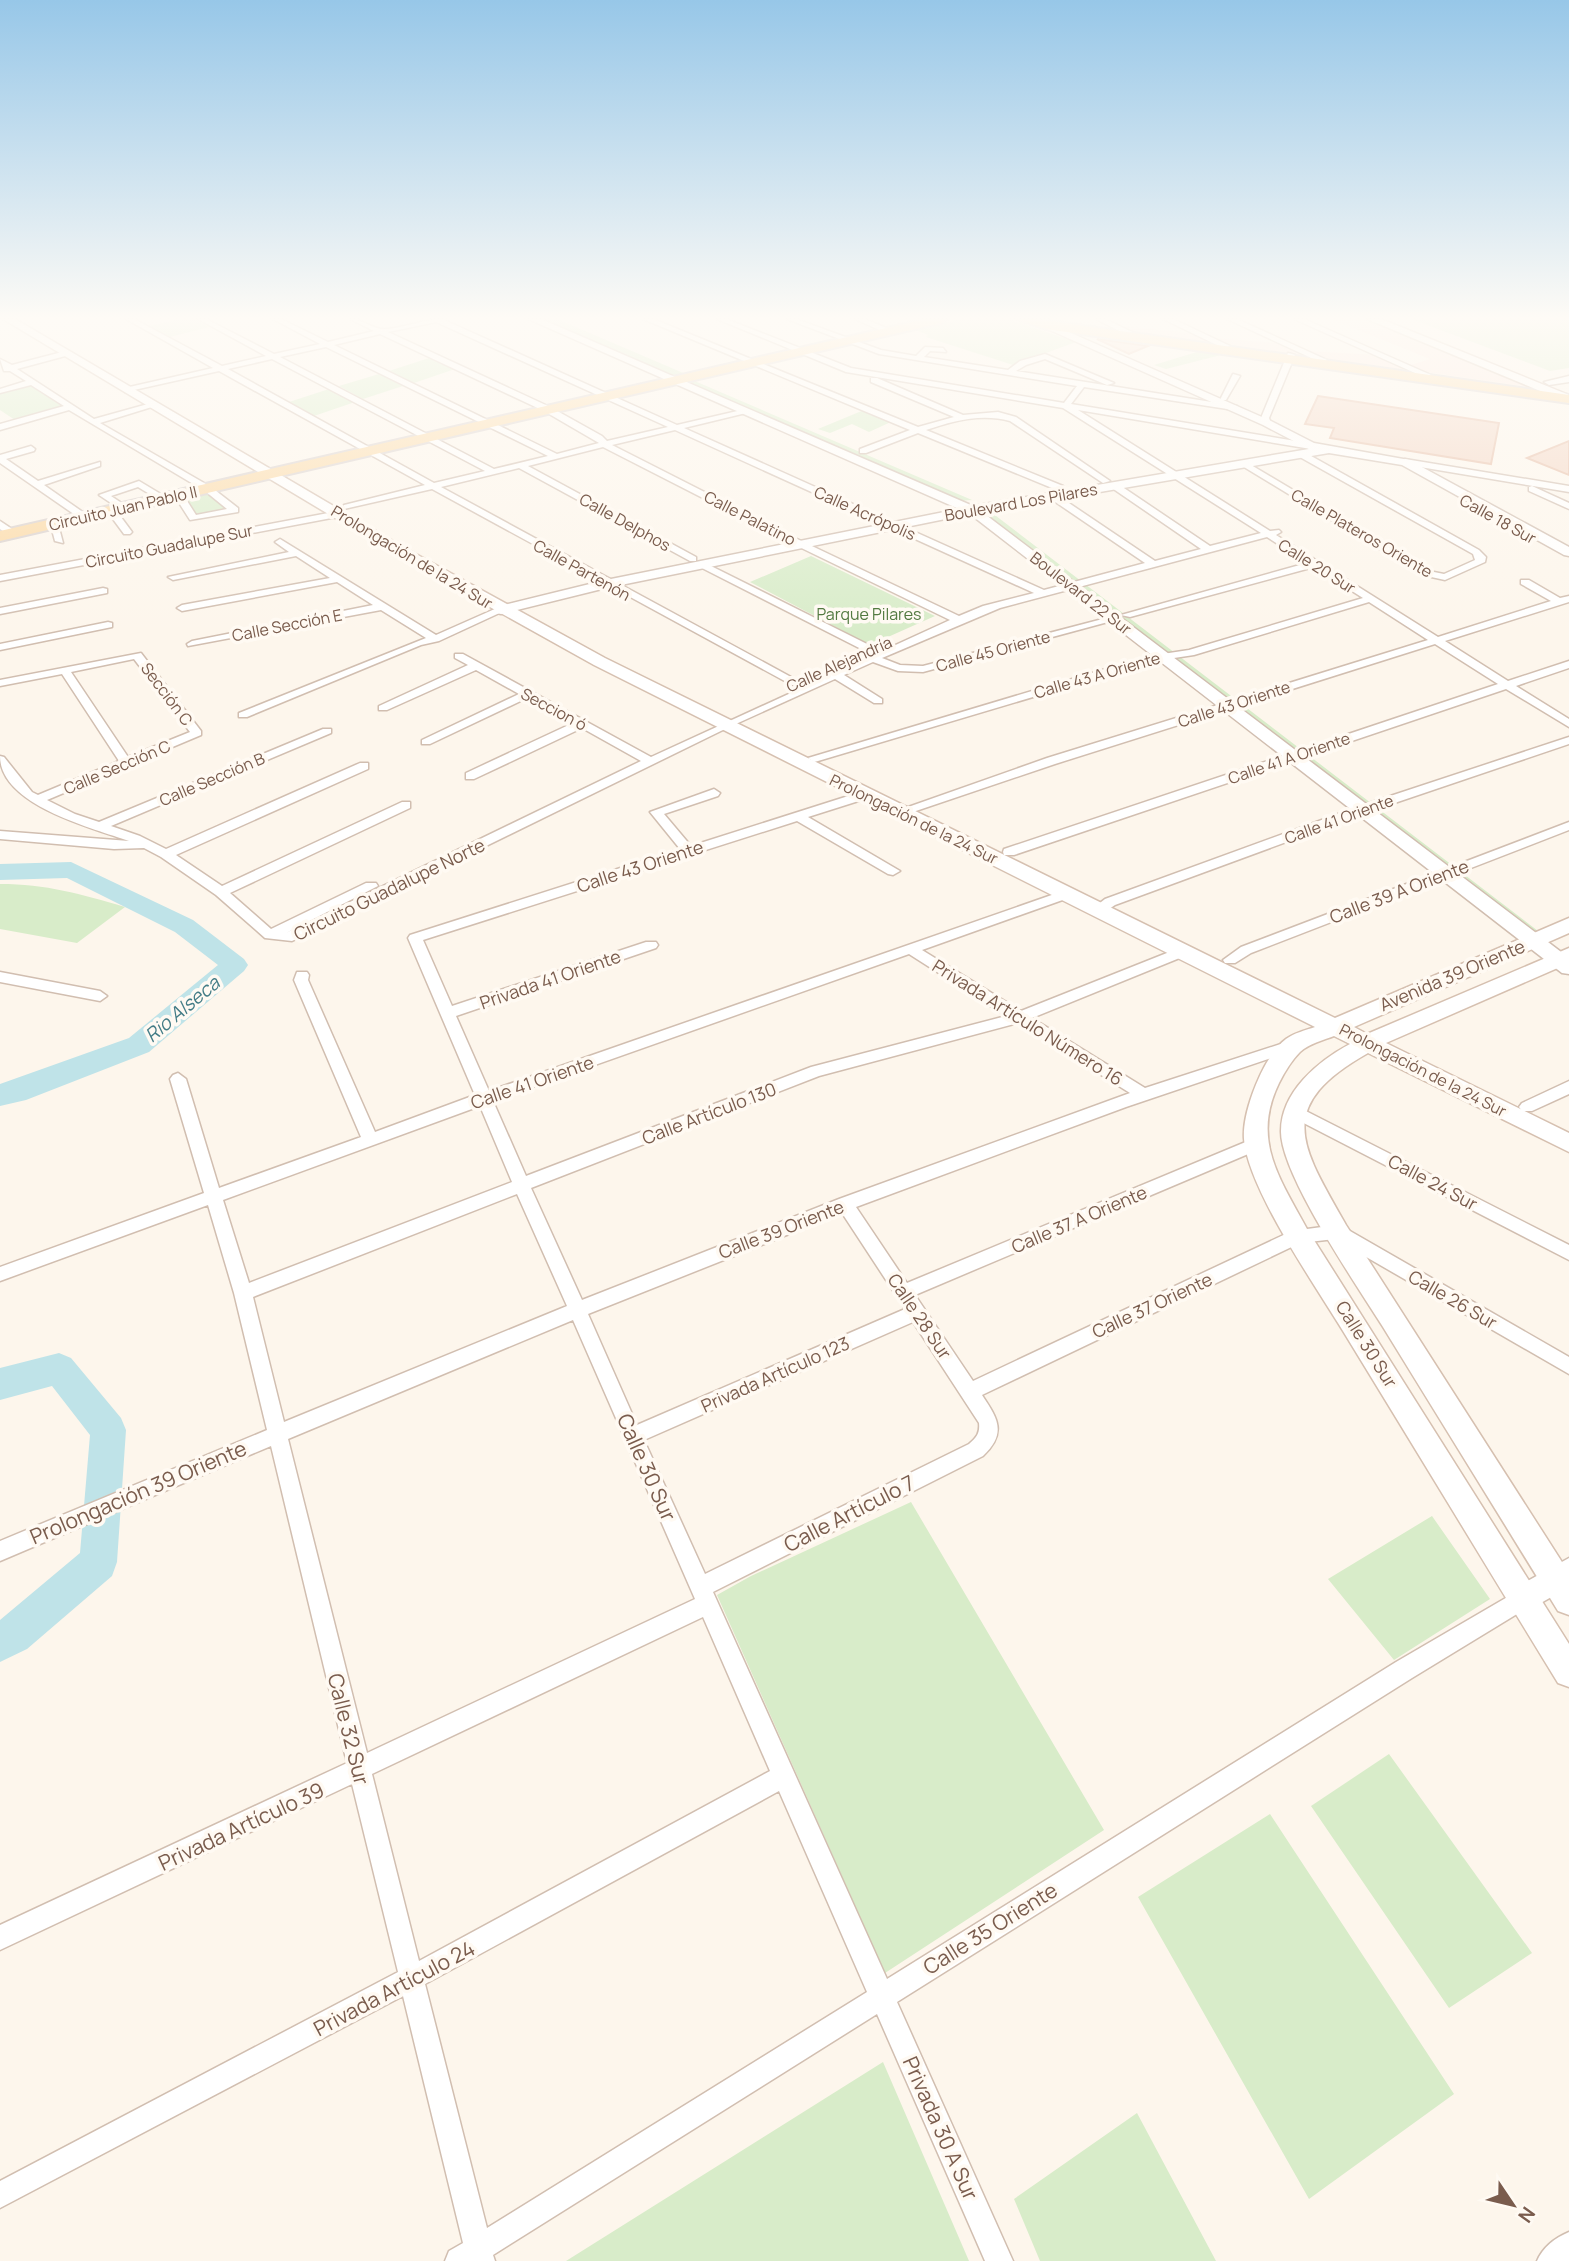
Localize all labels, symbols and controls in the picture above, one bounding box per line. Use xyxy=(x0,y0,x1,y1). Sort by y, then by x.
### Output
street label: Boulevard Los Pilares xyxy=(943,478,1099,526)
street label: Circuito Juan Pablo II xyxy=(47,480,199,536)
street label: Calle Acrópolis xyxy=(811,481,919,545)
street label: Calle Plateros Oriente xyxy=(1287,484,1437,582)
street label: Calle Palatino xyxy=(700,485,800,551)
street label: Calle Delphos xyxy=(576,488,674,556)
street label: Calle 18 Sur xyxy=(1456,489,1540,549)
street label: Prolongación de la 24 Sur xyxy=(327,500,497,614)
street label: Circuito Guadalupe Sur xyxy=(83,519,255,573)
street label: Calle 20 Sur xyxy=(1274,533,1360,599)
street label: Calle Partenón xyxy=(529,534,635,606)
street label: Boulevard 22 Sur xyxy=(1026,546,1136,640)
park label: Parque Pilares xyxy=(817,603,921,625)
street label: Calle Sección E xyxy=(230,604,344,646)
street label: Calle 45 Oriente xyxy=(933,625,1053,677)
street label: Calle Alejandría xyxy=(783,631,895,697)
street label: Calle 43 A Oriente xyxy=(1031,646,1163,704)
street label: Sección C xyxy=(136,658,198,730)
street label: Calle 43 Oriente xyxy=(1175,675,1293,733)
street label: Seccion ó xyxy=(517,682,591,736)
street label: Calle 41 A Oriente xyxy=(1225,727,1353,789)
street label: Calle Sección C xyxy=(60,735,174,799)
street label: Calle Sección B xyxy=(156,747,268,811)
street label: Prolongación de la 24 Sur xyxy=(826,769,1002,869)
street label: Calle 41 Oriente xyxy=(1281,789,1397,849)
street label: Circuito Guadalupe Norte xyxy=(289,832,489,946)
street label: Calle 43 Oriente xyxy=(574,834,706,898)
street label: Calle 39 A Oriente xyxy=(1326,853,1472,929)
street label: Avenida 39 Oriente xyxy=(1376,934,1528,1016)
street label: Privada 41 Oriente xyxy=(476,944,624,1014)
street label: Privada Artículo Número 16 xyxy=(928,953,1128,1091)
water label: Rio Alseca xyxy=(139,969,226,1048)
street label: Prolongación de la 24 Sur xyxy=(1336,1018,1510,1122)
street label: Calle 41 Oriente xyxy=(467,1050,597,1114)
street label: Calle Artículo 130 xyxy=(639,1076,779,1150)
street label: Calle 24 Sur xyxy=(1384,1148,1482,1216)
street label: Calle 37 A Oriente xyxy=(1008,1180,1150,1258)
street label: Calle 39 Oriente xyxy=(715,1194,847,1264)
street label: Calle 26 Sur xyxy=(1404,1264,1502,1334)
street label: Calle 37 Oriente xyxy=(1088,1267,1216,1343)
street label: Calle 28 Sur xyxy=(883,1269,958,1364)
street label: Calle 30 Sur xyxy=(1331,1296,1403,1392)
street label: Privada Artículo 123 xyxy=(697,1330,853,1418)
street label: Calle 30 Sur xyxy=(611,1409,683,1525)
street label: Prolongación 39 Oriente xyxy=(25,1434,251,1550)
street label: Calle Artículo 7 xyxy=(779,1468,919,1558)
street label: Calle 32 Sur xyxy=(322,1670,376,1788)
street label: Privada Artículo 39 xyxy=(154,1775,328,1877)
street label: Calle 35 Oriente xyxy=(918,1876,1062,1980)
street label: Privada Artículo 24 xyxy=(308,1934,480,2042)
street label: Privada 30 A Sur xyxy=(897,2052,985,2205)
north arrow xyxy=(1478,2170,1548,2240)
text: N xyxy=(1512,2202,1541,2228)

